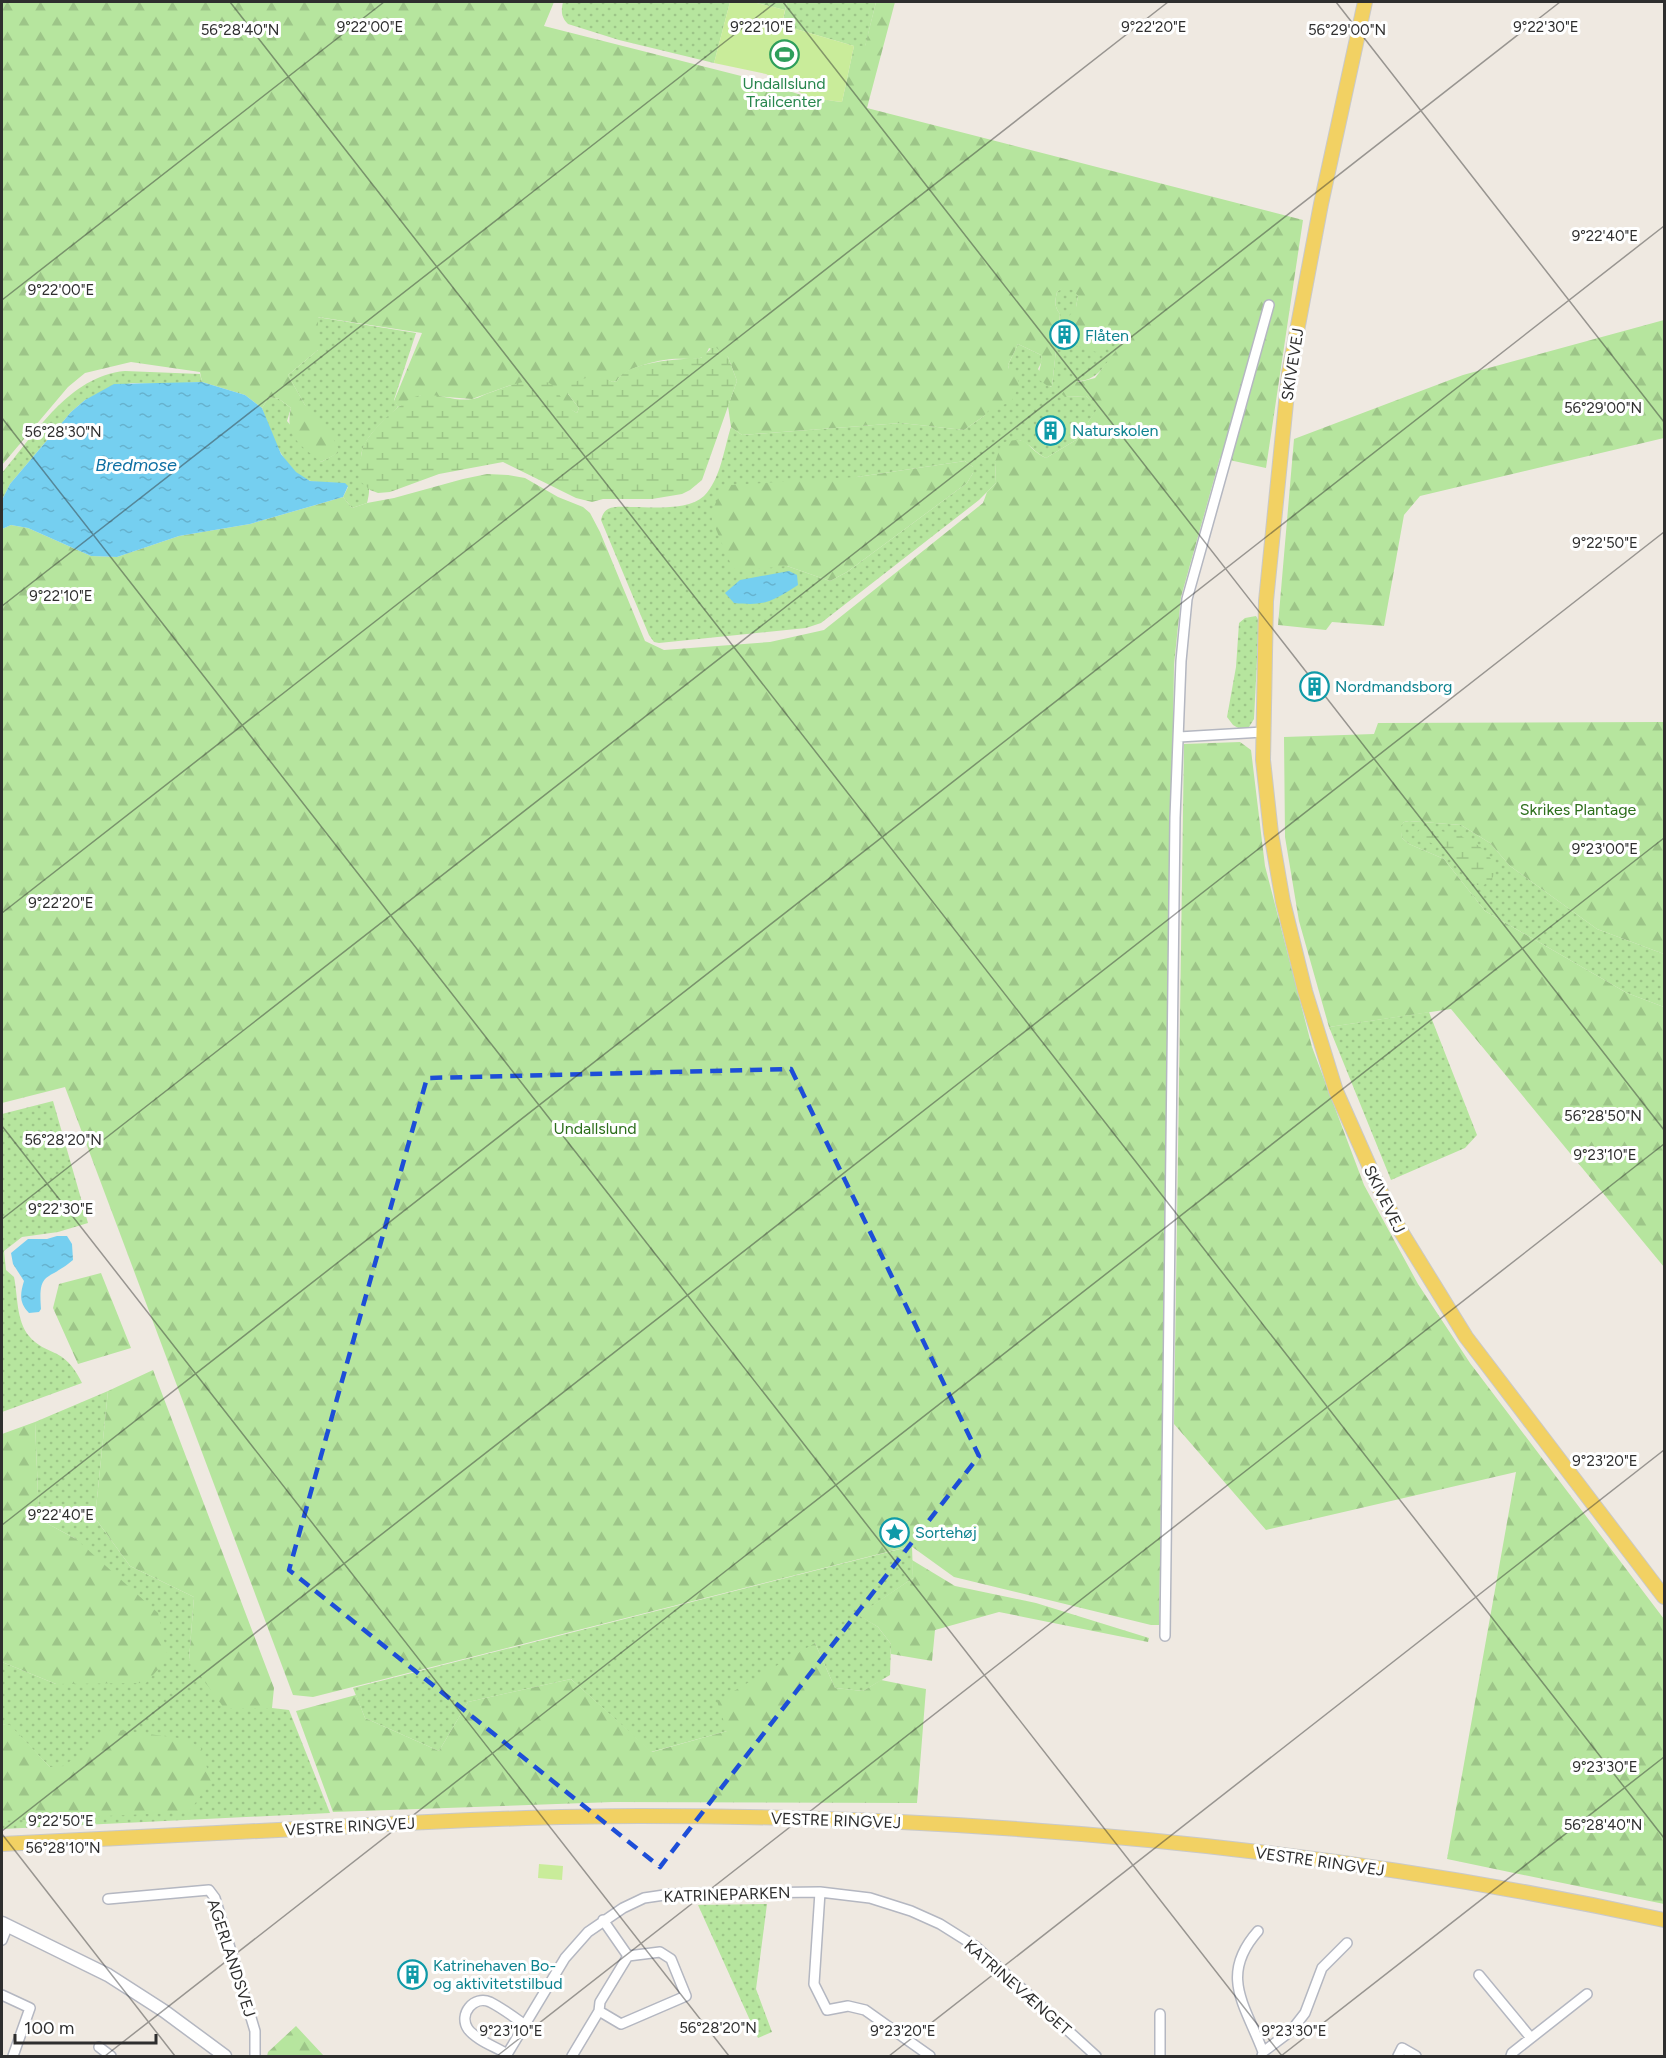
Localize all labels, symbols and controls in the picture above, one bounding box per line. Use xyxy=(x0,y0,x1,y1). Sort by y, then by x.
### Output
text: 9°22'00"E xyxy=(337,18,403,36)
text: 9°22'10"E xyxy=(730,18,794,36)
text: 9°22'20"E xyxy=(1121,18,1187,36)
text: 9°22'30"E xyxy=(1513,18,1579,36)
text: 56°28'40"N xyxy=(201,21,279,39)
text: 56°29'00"N xyxy=(1308,21,1386,39)
sports icon: Undallslund Trailcenter xyxy=(768,39,800,71)
place label: Undallslund Trailcenter xyxy=(742,74,826,111)
text: 9°22'40"E xyxy=(1572,227,1638,245)
text: 9°22'00"E xyxy=(28,281,94,299)
building icon: Flåten xyxy=(1048,319,1080,351)
place label: Flåten xyxy=(1085,326,1129,345)
street label: SKIVEVEJ xyxy=(1277,326,1308,402)
text: 56°29'00"N xyxy=(1564,399,1642,417)
building icon: Naturskolen xyxy=(1035,414,1067,446)
place label: Naturskolen xyxy=(1072,421,1159,440)
text: 56°28'30"N xyxy=(24,423,102,441)
water label: Bredmose xyxy=(95,454,177,476)
text: 9°22'50"E xyxy=(1572,534,1638,552)
text: 9°22'10"E xyxy=(29,587,93,605)
building icon: Nordmandsborg xyxy=(1298,670,1330,702)
place label: Nordmandsborg xyxy=(1335,677,1452,696)
park label: Skrikes Plantage xyxy=(1520,800,1637,819)
text: 9°23'00"E xyxy=(1572,840,1638,858)
text: 9°22'20"E xyxy=(28,894,94,912)
text: 56°28'50"N xyxy=(1564,1107,1642,1125)
park label: Undallslund xyxy=(553,1119,637,1138)
text: 56°28'20"N xyxy=(24,1131,102,1149)
text: 9°23'10"E xyxy=(1573,1146,1637,1164)
street label: SKIVEVEJ xyxy=(1360,1162,1409,1236)
text: 9°22'30"E xyxy=(28,1200,94,1218)
text: 9°23'20"E xyxy=(1572,1452,1638,1470)
text: 9°22'40"E xyxy=(28,1506,94,1524)
place icon: Sortehøj xyxy=(878,1516,910,1548)
place label: Sortehøj xyxy=(915,1523,977,1542)
text: 9°23'30"E xyxy=(1572,1758,1638,1776)
street label: VESTRE RINGVEJ xyxy=(771,1809,901,1832)
text: 9°22'50"E xyxy=(28,1812,94,1830)
street label: VESTRE RINGVEJ xyxy=(284,1814,416,1839)
text: 56°28'40"N xyxy=(1564,1816,1642,1834)
text: 56°28'10"N xyxy=(25,1839,101,1857)
street label: VESTRE RINGVEJ xyxy=(1254,1843,1386,1880)
street label: KATRINEPARKEN xyxy=(663,1883,791,1906)
street label: AGERLANDSVEJ xyxy=(203,1897,260,2020)
street label: KATRINEVÆNGET xyxy=(960,1936,1075,2039)
place label: Katrinehaven Bo- og aktivitetstilbud xyxy=(433,1956,563,1993)
building icon: Katrinehaven Bo- og aktivitetstilbud xyxy=(396,1958,428,1990)
scale bar xyxy=(15,2007,156,2045)
text: 100 m xyxy=(24,2017,74,2039)
text: 56°28'20"N xyxy=(679,2019,757,2037)
text: 9°23'10"E xyxy=(479,2022,543,2040)
text: 9°23'20"E xyxy=(870,2022,936,2040)
text: 9°23'30"E xyxy=(1261,2022,1327,2040)

